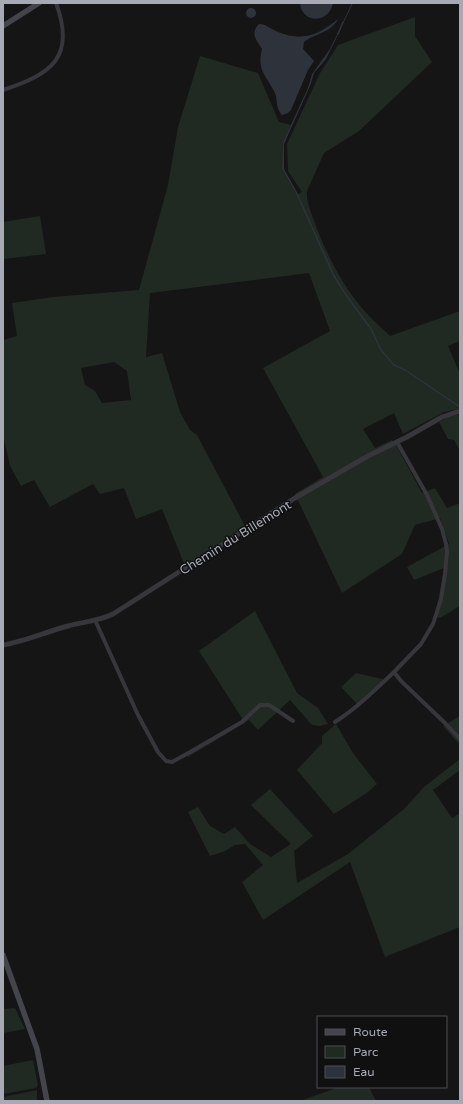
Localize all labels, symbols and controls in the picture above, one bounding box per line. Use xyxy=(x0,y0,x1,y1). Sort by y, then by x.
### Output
street label: Chemin du Billemont xyxy=(177,497,294,579)
legend xyxy=(317,1016,447,1088)
text: Route xyxy=(353,1025,388,1039)
text: Parc xyxy=(353,1045,378,1059)
text: Eau xyxy=(353,1065,375,1079)

